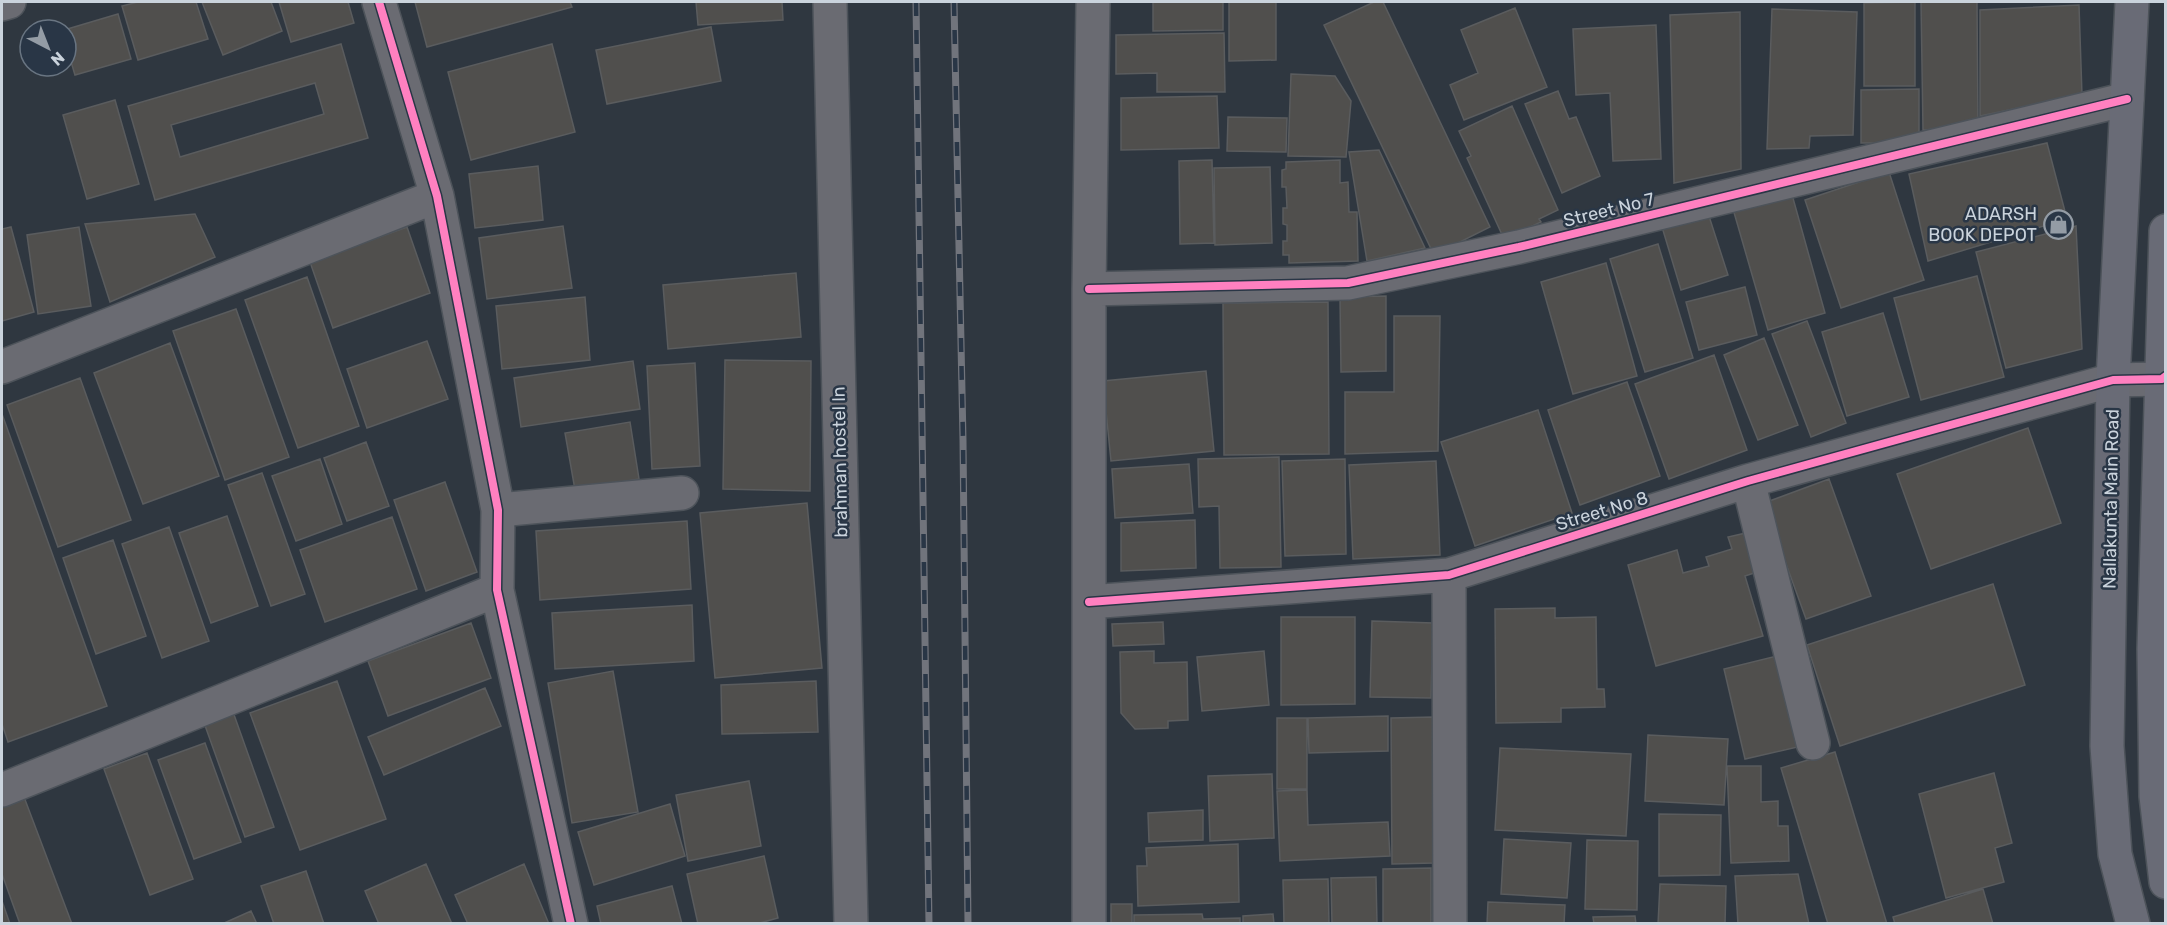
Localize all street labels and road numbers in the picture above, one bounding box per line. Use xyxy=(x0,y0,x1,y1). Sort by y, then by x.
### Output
street label: Street No 7 xyxy=(1561,188,1657,232)
street label: brahman hostel ln xyxy=(828,386,852,538)
street label: Nallakunta Main Road xyxy=(2098,409,2124,589)
street label: Street No 8 xyxy=(1553,487,1651,535)

